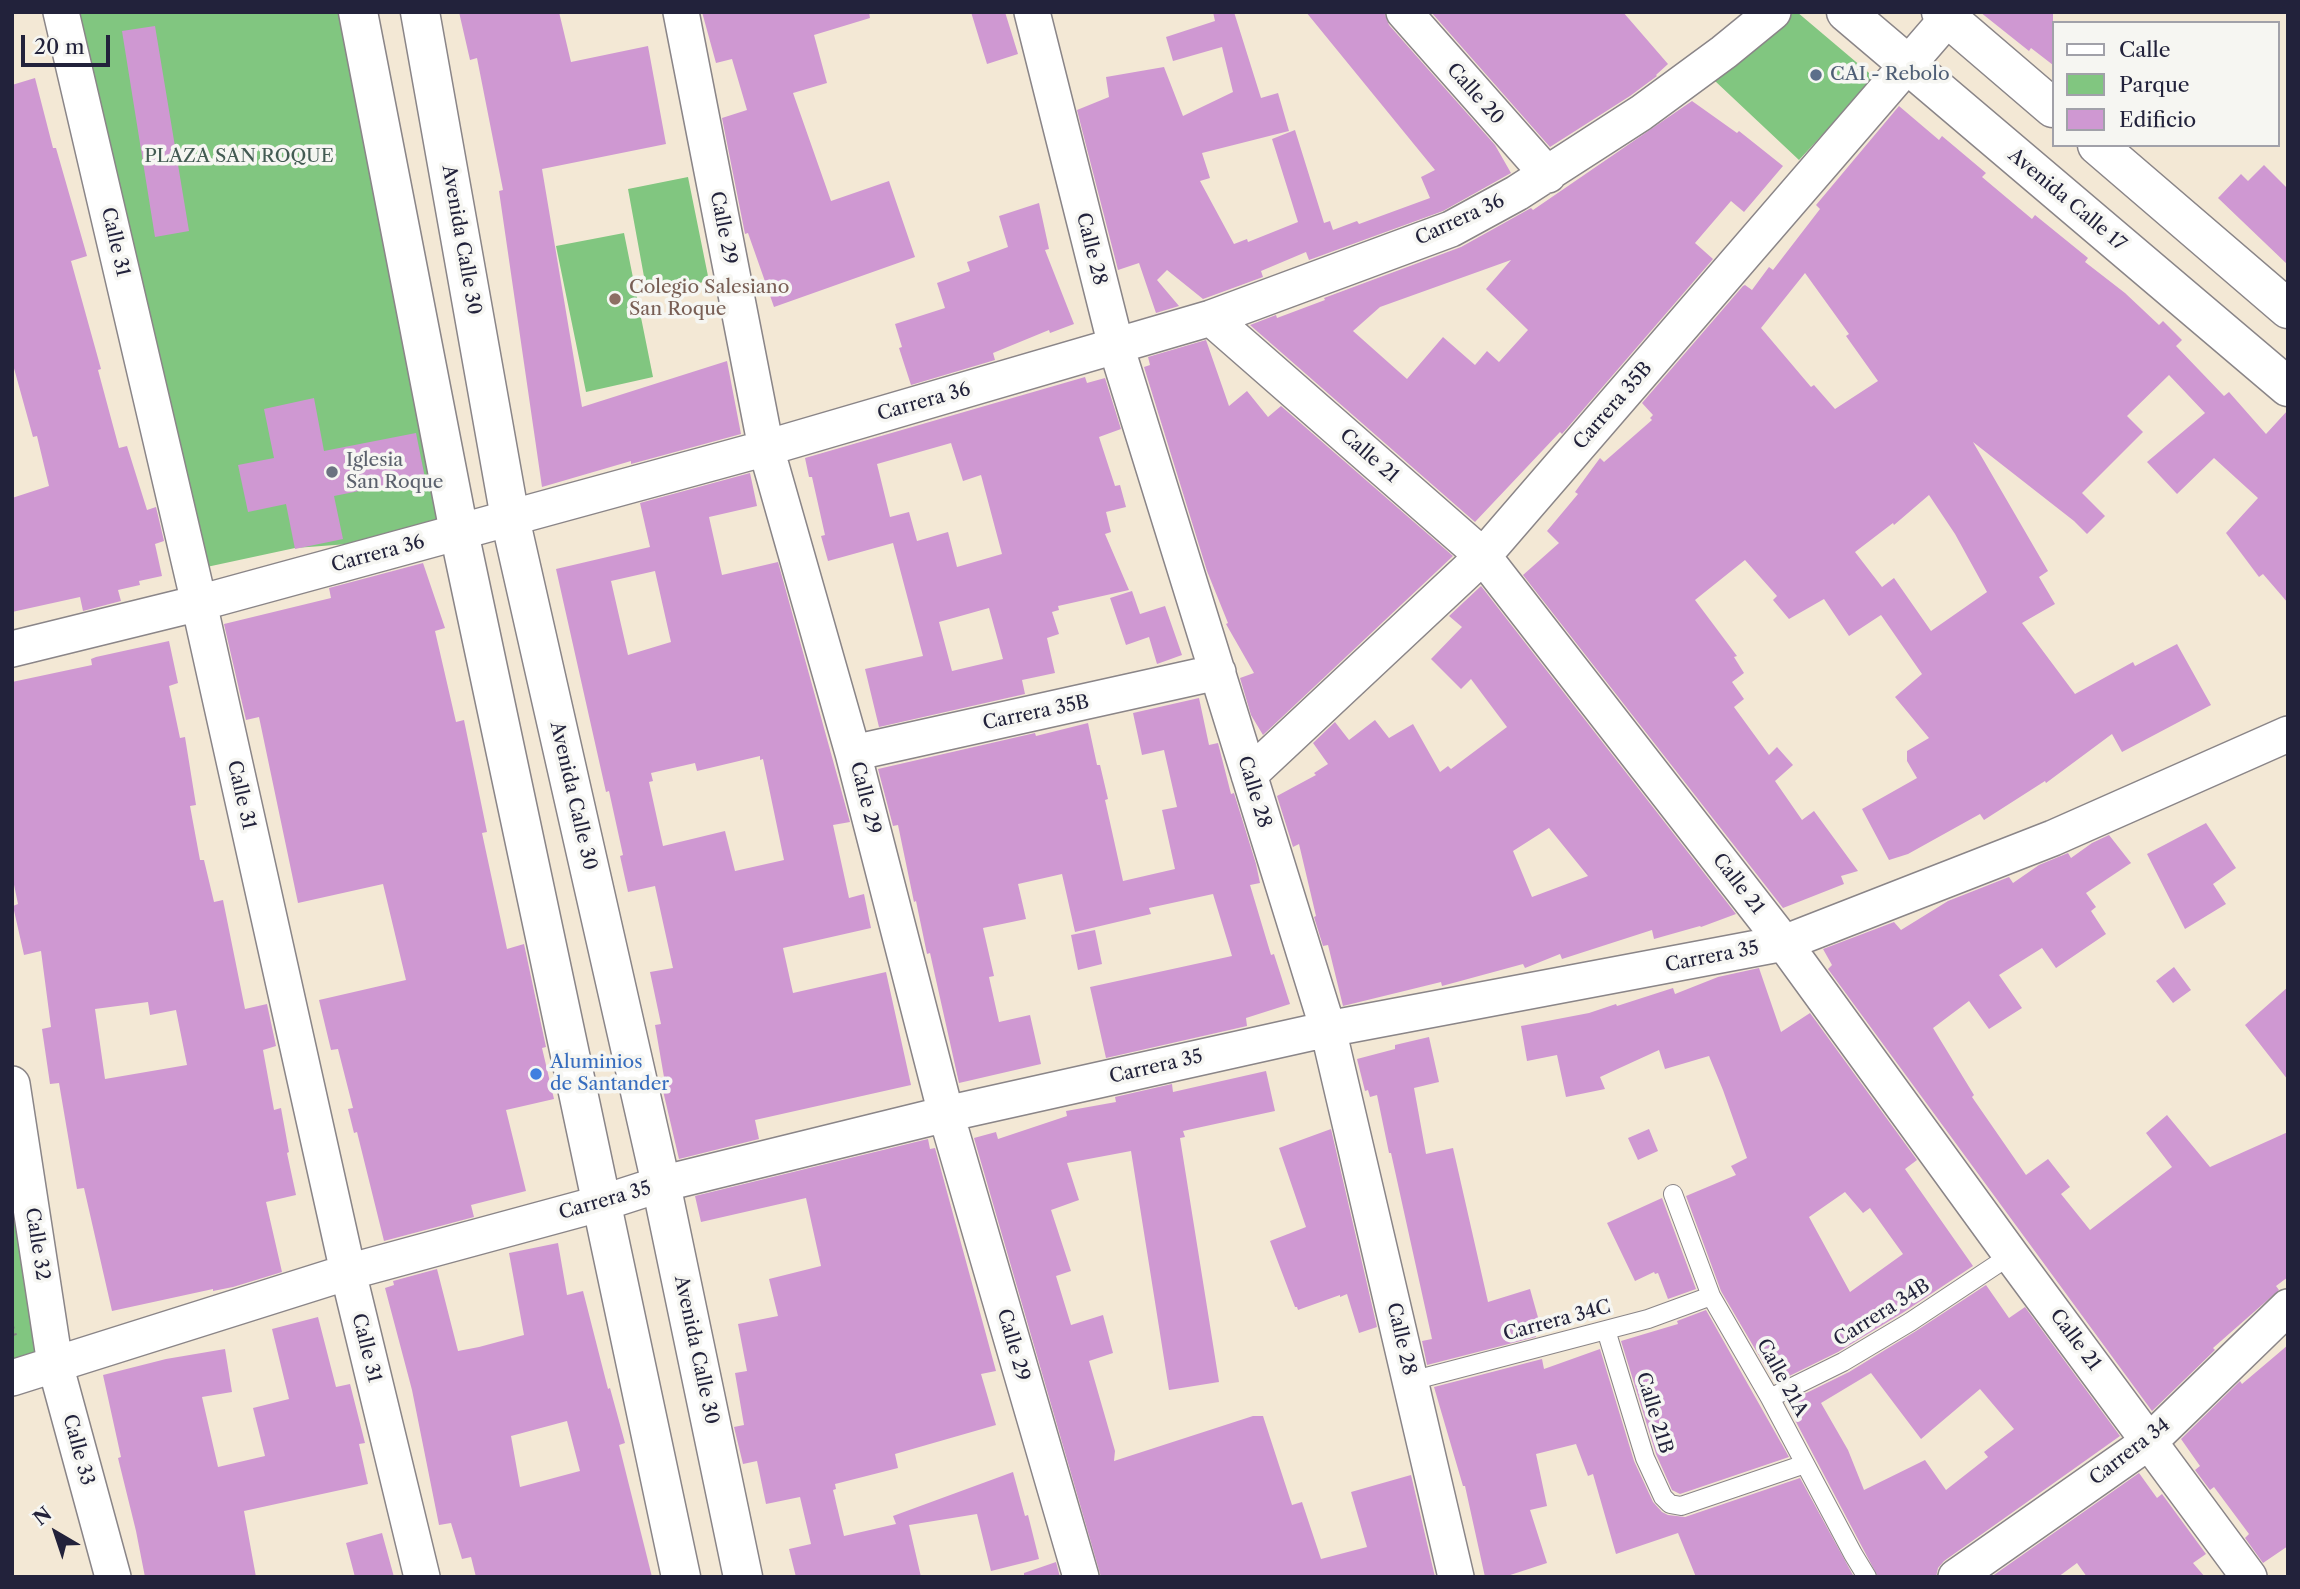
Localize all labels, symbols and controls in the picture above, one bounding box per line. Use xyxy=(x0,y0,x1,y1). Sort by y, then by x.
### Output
scale bar xyxy=(24,21,114,65)
legend xyxy=(2052,21,2279,147)
text: 20 m xyxy=(34,34,85,59)
text: Calle xyxy=(2119,37,2171,62)
street label: Calle 20 xyxy=(1442,59,1508,129)
place label: CAI - Rebolo xyxy=(1830,64,1950,86)
marker: CAI - Rebolo xyxy=(1808,67,1824,83)
text: Parque xyxy=(2119,72,2190,97)
text: Edificio xyxy=(2119,107,2196,132)
street label: Avenida Calle 17 xyxy=(2004,144,2130,256)
park label: PLAZA SAN ROQUE xyxy=(144,146,334,168)
street label: Avenida Calle 30 xyxy=(437,163,485,317)
street label: Carrera 36 xyxy=(1412,189,1508,251)
street label: Calle 29 xyxy=(705,190,741,266)
street label: Calle 31 xyxy=(96,205,134,279)
street label: Calle 28 xyxy=(1071,210,1111,288)
place label: Colegio Salesiano San Roque xyxy=(629,277,789,321)
marker: Colegio Salesiano San Roque xyxy=(607,291,623,307)
street label: Carrera 35B xyxy=(1569,358,1657,454)
street label: Carrera 36 xyxy=(875,378,973,426)
street label: Calle 21 xyxy=(1335,424,1403,488)
place label: Iglesia San Roque xyxy=(346,450,443,494)
marker: Iglesia San Roque xyxy=(324,464,340,480)
street label: Carrera 36 xyxy=(329,531,427,577)
street label: Carrera 35B xyxy=(981,691,1091,735)
street label: Avenida Calle 30 xyxy=(545,719,601,873)
street label: Calle 28 xyxy=(1232,753,1276,831)
street label: Calle 31 xyxy=(222,758,260,832)
street label: Calle 29 xyxy=(845,759,885,837)
street label: Calle 21 xyxy=(1707,849,1769,919)
street label: Carrera 35 xyxy=(1663,937,1761,977)
street label: Carrera 35 xyxy=(1107,1045,1205,1089)
place label: Aluminios de Santander xyxy=(550,1052,669,1096)
marker: Aluminios de Santander xyxy=(528,1066,544,1082)
street label: Carrera 35 xyxy=(556,1177,654,1225)
street label: Calle 32 xyxy=(20,1206,54,1282)
street label: Avenida Calle 30 xyxy=(669,1273,723,1427)
street label: Carrera 34B xyxy=(1830,1275,1934,1351)
street label: Carrera 34C xyxy=(1501,1296,1613,1346)
street label: Calle 28 xyxy=(1382,1300,1420,1378)
street label: Calle 21 xyxy=(2045,1305,2105,1375)
street label: Calle 29 xyxy=(992,1306,1034,1384)
street label: Calle 31 xyxy=(346,1311,386,1385)
street label: Calle 21A xyxy=(1751,1335,1813,1421)
street label: Calle 21B xyxy=(1631,1370,1677,1456)
street label: Calle 33 xyxy=(58,1412,98,1488)
street label: Carrera 34 xyxy=(2085,1414,2175,1490)
north arrow xyxy=(21,1498,91,1568)
text: N xyxy=(29,1502,56,1530)

